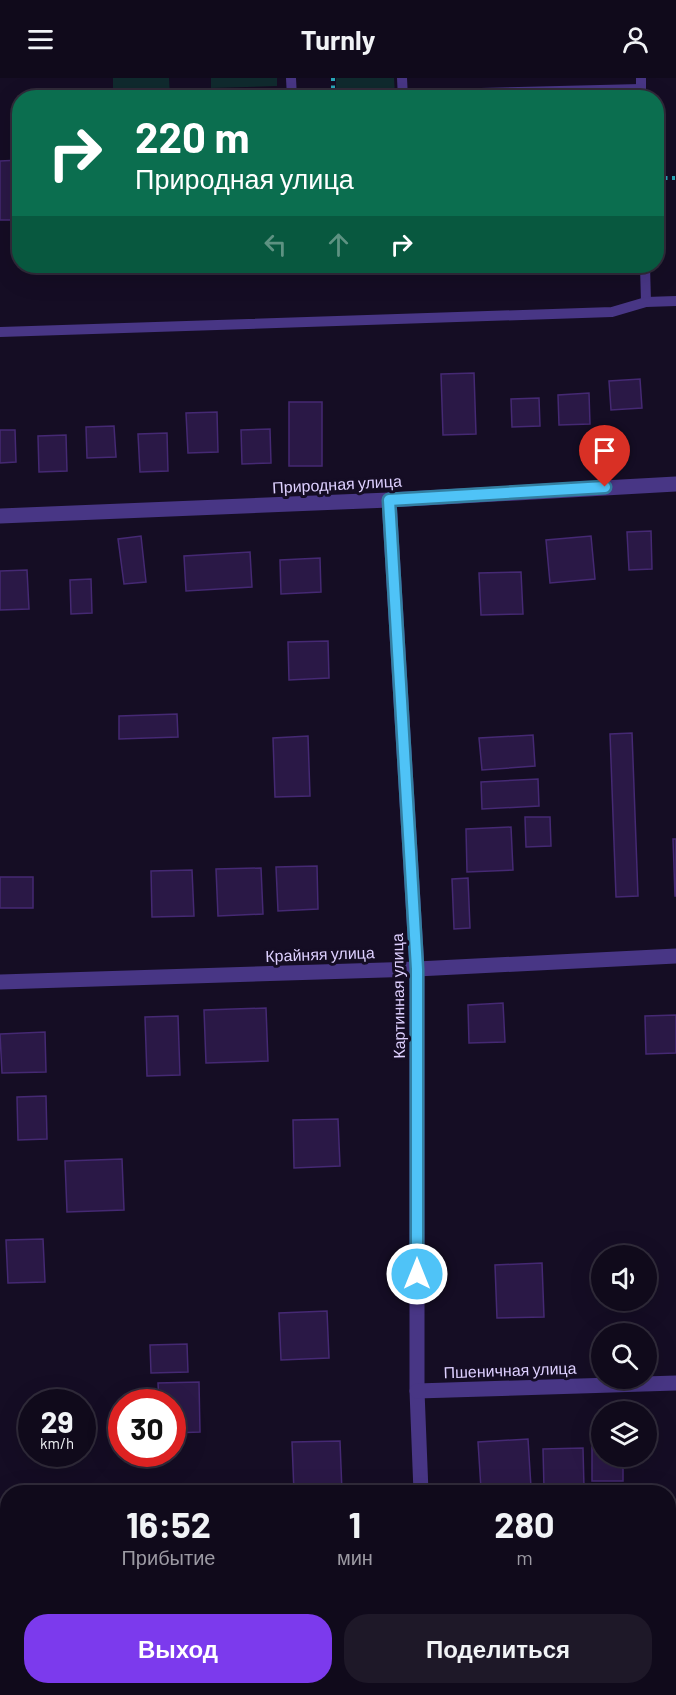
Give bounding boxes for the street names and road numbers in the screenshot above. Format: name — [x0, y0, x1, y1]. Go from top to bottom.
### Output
street label: Природная улица — [272, 471, 402, 496]
street label: Картинная улица — [387, 933, 408, 1059]
street label: Крайняя улица — [265, 942, 375, 965]
street label: Пшеничная улица — [443, 1358, 577, 1381]

